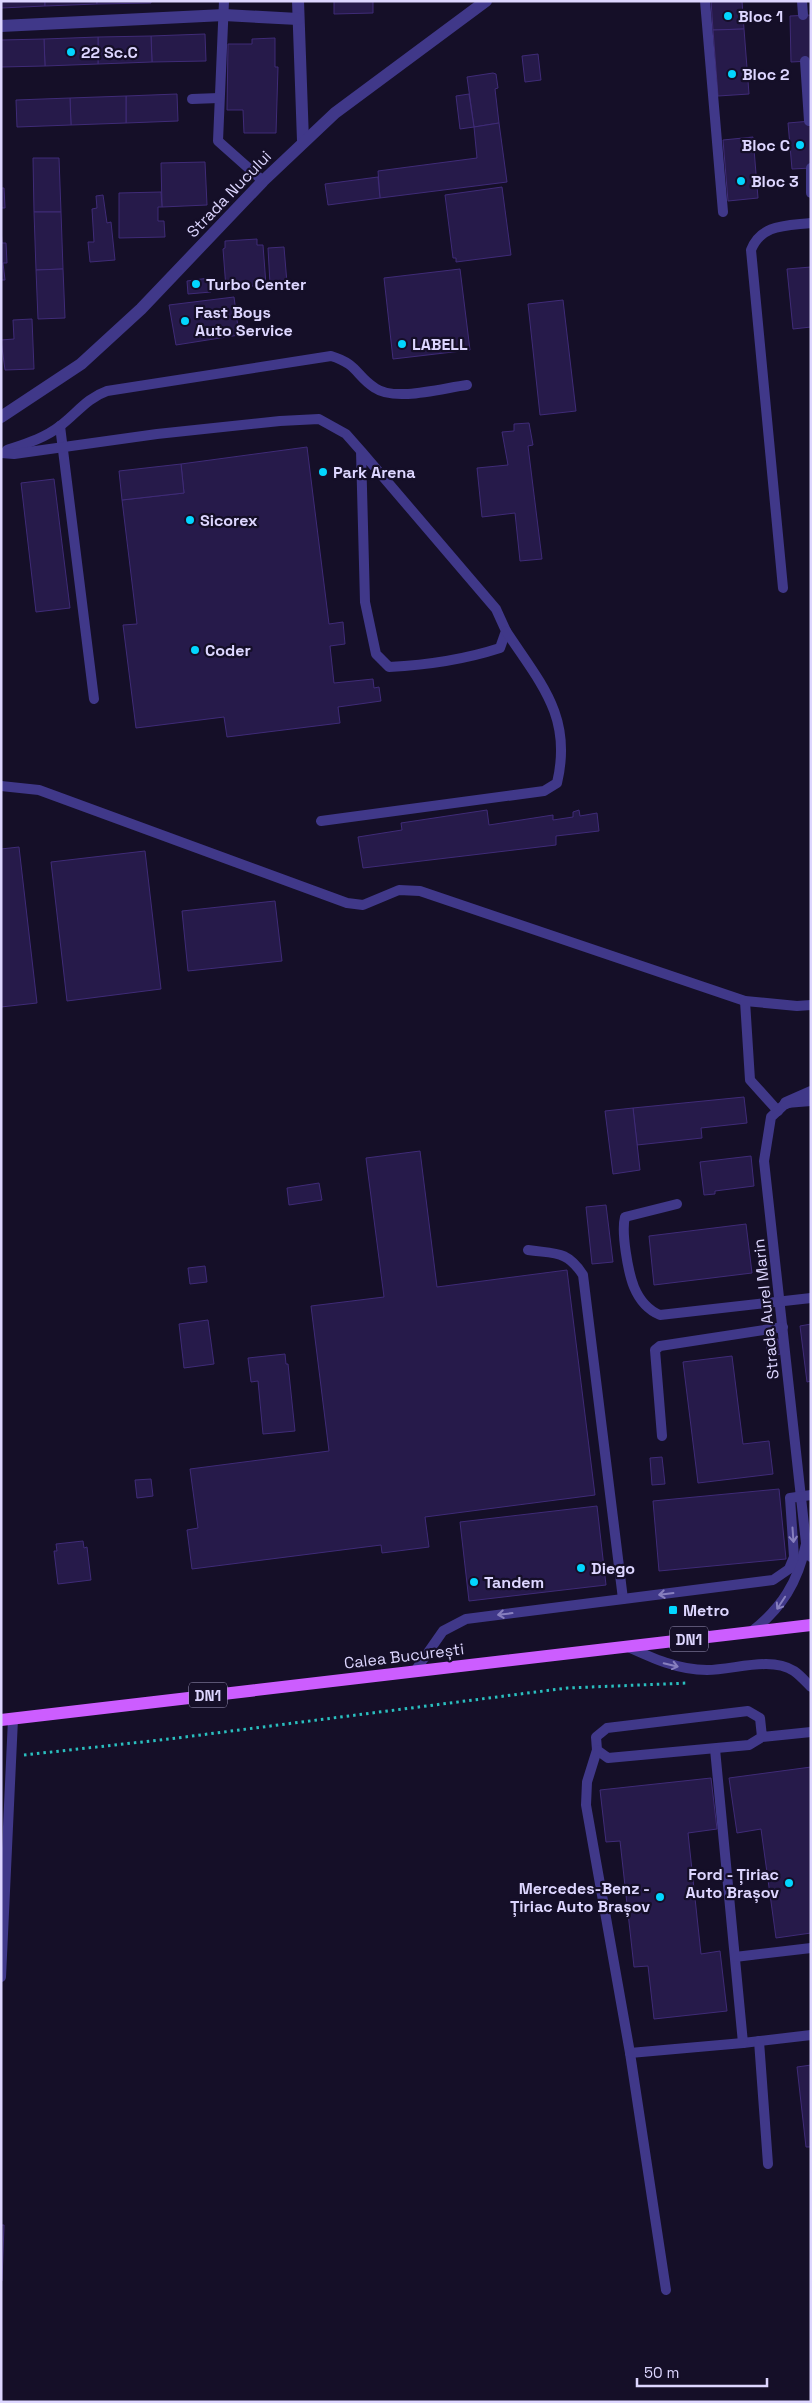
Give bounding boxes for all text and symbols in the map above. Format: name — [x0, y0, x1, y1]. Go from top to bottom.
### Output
place label: Bloc 1 — [738, 6, 783, 27]
marker: Bloc 1 — [722, 10, 734, 22]
place label: 22 Sc.C — [81, 42, 138, 63]
marker: 22 Sc.C — [65, 46, 77, 58]
place label: Bloc 2 — [742, 64, 790, 85]
marker: Bloc 2 — [726, 68, 738, 80]
place label: Bloc C — [742, 135, 790, 156]
marker: Bloc C — [794, 139, 806, 151]
street label: Strada Nucului — [182, 146, 276, 242]
place label: Bloc 3 — [751, 171, 799, 192]
marker: Bloc 3 — [735, 175, 747, 187]
place label: Turbo Center — [206, 274, 306, 295]
marker: Turbo Center — [190, 278, 202, 290]
place label: Fast Boys Auto Service — [195, 302, 293, 341]
marker: Fast Boys Auto Service — [179, 315, 191, 327]
place label: LABELL — [412, 334, 468, 355]
marker: LABELL — [396, 338, 408, 350]
place label: Park Arena — [333, 462, 416, 483]
marker: Park Arena — [317, 466, 329, 478]
place label: Sicorex — [200, 510, 258, 531]
marker: Sicorex — [184, 514, 196, 526]
place label: Coder — [205, 640, 251, 661]
marker: Coder — [189, 644, 201, 656]
street label: Strada Aurel Marin — [748, 1238, 784, 1380]
one-way arrow — [788, 1527, 797, 1543]
place label: Diego — [591, 1558, 635, 1579]
marker: Diego — [575, 1562, 587, 1574]
place label: Tandem — [484, 1572, 544, 1593]
marker: Tandem — [468, 1576, 480, 1588]
one-way arrow — [658, 1589, 674, 1599]
one-way arrow — [775, 1596, 786, 1610]
place label: Metro — [683, 1600, 729, 1621]
marker: Metro — [667, 1604, 679, 1616]
one-way arrow — [497, 1609, 513, 1619]
road number: DN1 — [670, 1626, 708, 1652]
street label: Calea București — [343, 1638, 465, 1674]
one-way arrow — [663, 1661, 679, 1670]
road number: DN1 — [189, 1682, 227, 1708]
place label: Ford - Țiriac Auto Brașov — [685, 1864, 779, 1903]
marker: Ford - Țiriac Auto Brașov — [783, 1877, 795, 1889]
place label: Mercedes-Benz - Țiriac Auto Brașov — [510, 1878, 650, 1917]
marker: Mercedes-Benz - Țiriac Auto Brașov — [654, 1891, 666, 1903]
scale bar — [637, 2356, 767, 2388]
text: 50 m — [644, 2363, 679, 2382]

